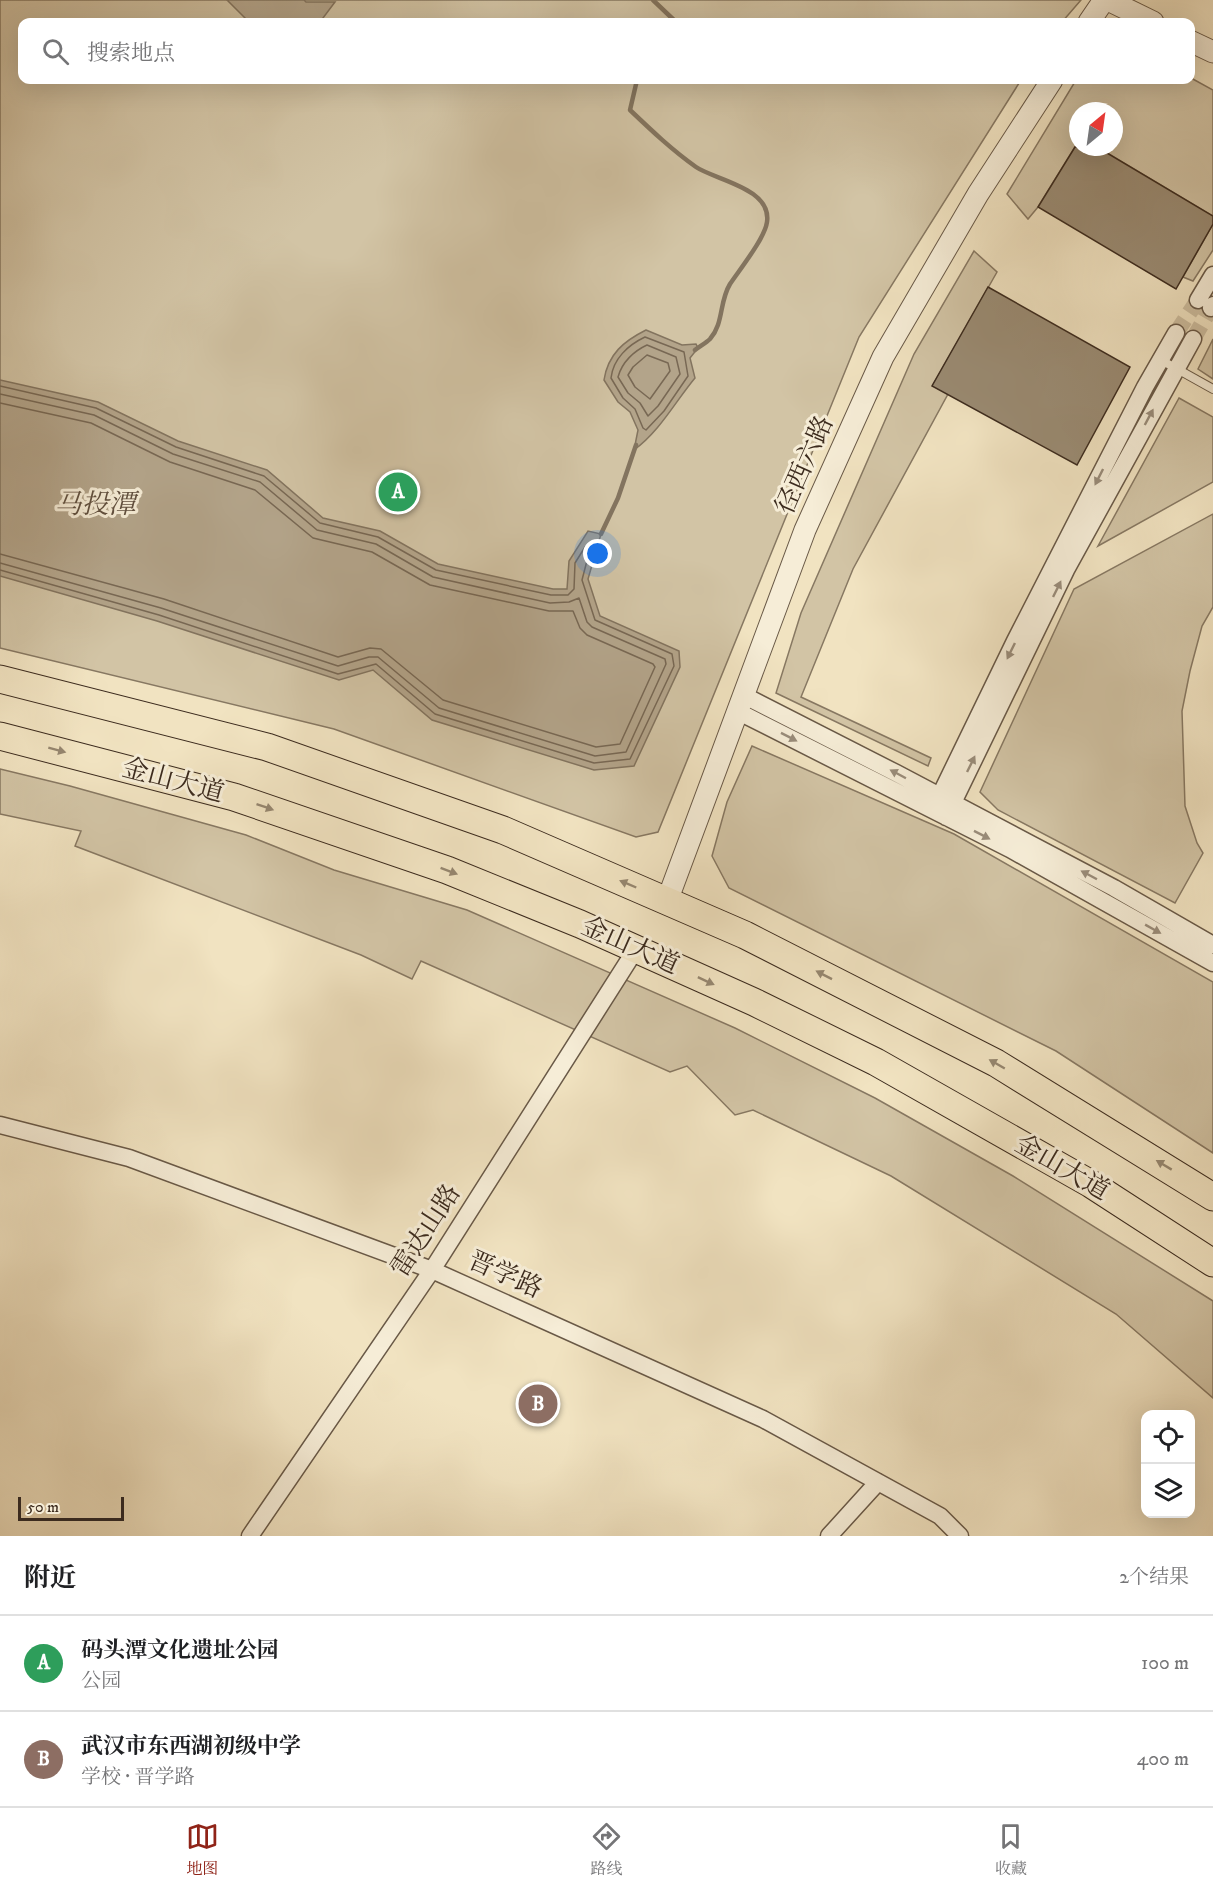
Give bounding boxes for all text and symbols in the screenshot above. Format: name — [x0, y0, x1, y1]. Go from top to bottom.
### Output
search box — [18, 18, 1195, 84]
icon: search — [39, 35, 72, 68]
text: 搜索地点 — [87, 40, 175, 67]
north arrow — [1069, 102, 1123, 156]
one-way arrow — [1144, 408, 1154, 425]
street label: 径西六路 — [769, 411, 841, 519]
one-way arrow — [1094, 469, 1104, 486]
pin: A — [378, 470, 418, 514]
water label: 马投潭 — [55, 488, 140, 522]
your location — [583, 539, 612, 568]
one-way arrow — [1052, 580, 1062, 597]
one-way arrow — [1006, 642, 1015, 659]
one-way arrow — [781, 733, 798, 742]
one-way arrow — [47, 746, 66, 756]
street label: 金山大道 — [118, 752, 228, 810]
one-way arrow — [966, 755, 976, 772]
one-way arrow — [889, 769, 906, 779]
one-way arrow — [256, 803, 274, 813]
one-way arrow — [973, 830, 990, 840]
one-way arrow — [440, 867, 458, 877]
one-way arrow — [1080, 870, 1097, 880]
one-way arrow — [619, 879, 637, 888]
street label: 金山大道 — [576, 910, 684, 982]
one-way arrow — [1144, 924, 1161, 934]
one-way arrow — [815, 970, 833, 980]
one-way arrow — [697, 976, 714, 985]
one-way arrow — [989, 1059, 1006, 1069]
street label: 金山大道 — [1009, 1128, 1115, 1208]
one-way arrow — [1156, 1160, 1172, 1171]
street label: 雷达山路 — [384, 1178, 468, 1284]
street label: 晋学路 — [463, 1244, 547, 1306]
pin: B — [518, 1382, 558, 1426]
map controls — [1141, 1410, 1195, 1518]
button: locate — [1141, 1410, 1195, 1464]
button: layers — [1141, 1464, 1195, 1518]
scale bar — [18, 1494, 124, 1522]
text: 50 m — [27, 1497, 59, 1517]
text: 附近 — [24, 1562, 76, 1595]
text: 2个结果 — [1119, 1565, 1189, 1590]
text: 码头潭文化遗址公园 — [81, 1637, 279, 1664]
text: A — [37, 1651, 50, 1676]
text: 100 m — [1141, 1651, 1189, 1676]
text: 公园 — [81, 1669, 121, 1694]
text: 武汉市东西湖初级中学 — [81, 1733, 301, 1760]
text: B — [37, 1747, 50, 1772]
text: 400 m — [1137, 1747, 1189, 1772]
text: 学校 · 晋学路 — [81, 1765, 194, 1790]
tab: 地图 — [186, 1820, 219, 1879]
tab: 路线 — [590, 1820, 623, 1879]
tab: 收藏 — [994, 1820, 1027, 1879]

